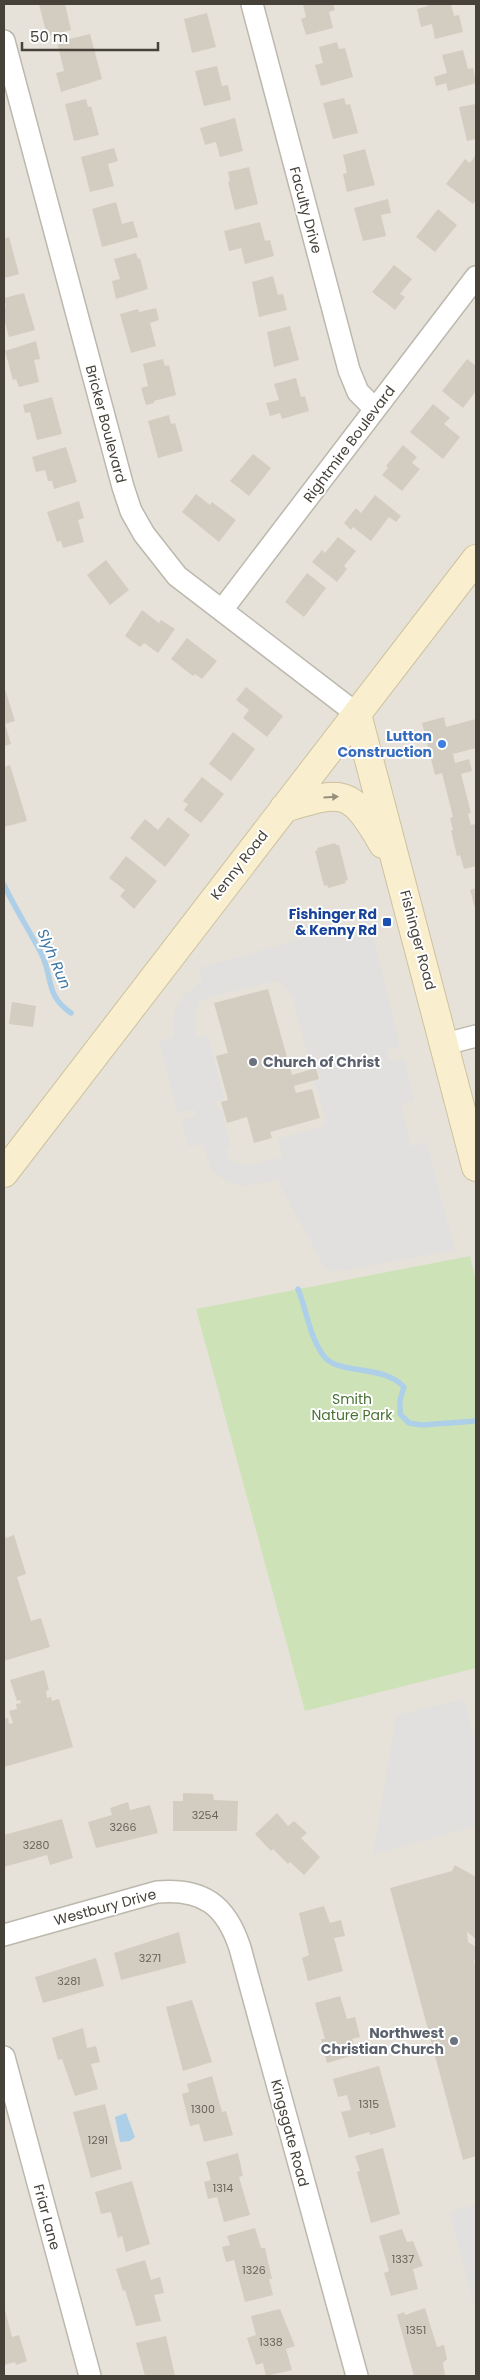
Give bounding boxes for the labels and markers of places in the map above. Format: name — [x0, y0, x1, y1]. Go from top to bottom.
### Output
place label: Lutton Construction — [337, 726, 432, 762]
marker: Lutton Construction — [436, 738, 448, 750]
place label: Fishinger Rd & Kenny Rd — [289, 904, 377, 940]
marker: Fishinger Rd & Kenny Rd — [381, 916, 393, 928]
place label: Church of Christ — [263, 1052, 380, 1072]
marker: Church of Christ — [247, 1056, 259, 1068]
place label: Northwest Christian Church — [321, 2023, 444, 2059]
marker: Northwest Christian Church — [448, 2035, 460, 2047]

